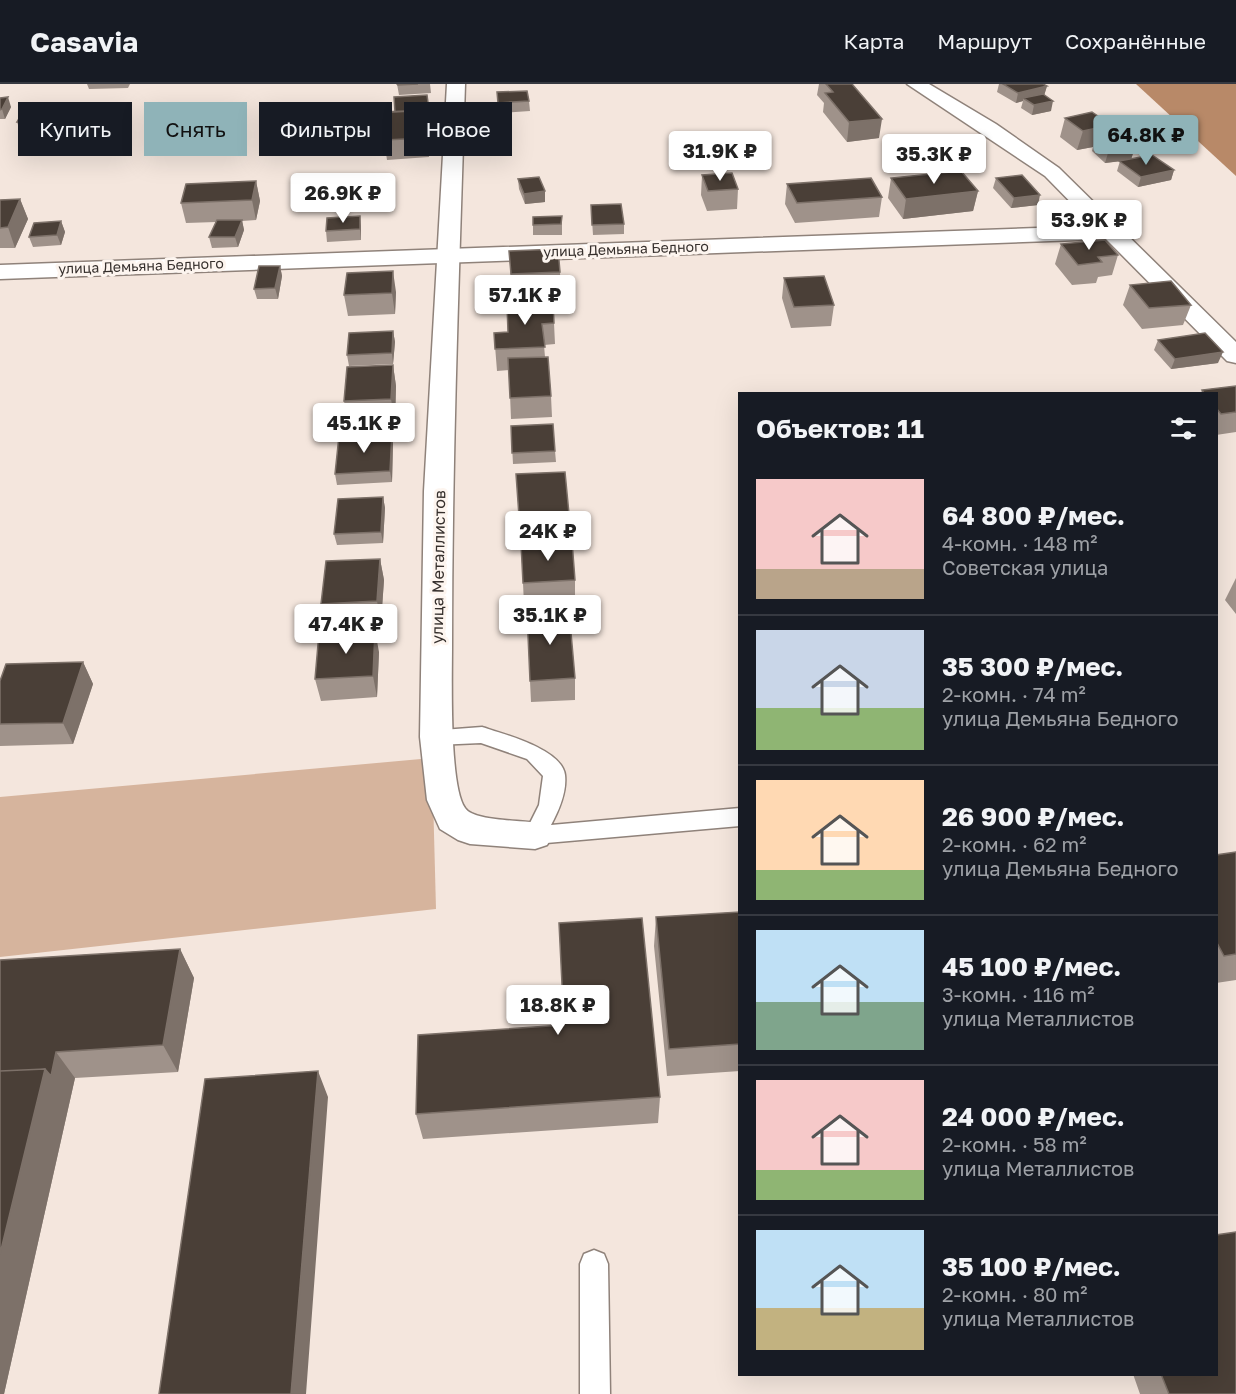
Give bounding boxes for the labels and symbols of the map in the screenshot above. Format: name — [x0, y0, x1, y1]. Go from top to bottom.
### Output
pin: 64.8K ₽ — [1091, 115, 1201, 166]
pin: 31.9K ₽ — [665, 131, 775, 182]
pin: 35.3K ₽ — [879, 134, 989, 185]
pin: 26.9K ₽ — [288, 173, 398, 224]
pin: 53.9K ₽ — [1034, 200, 1144, 251]
street label: улица Демьяна Бедного — [543, 237, 709, 260]
street label: улица Демьяна Бедного — [58, 254, 224, 277]
pin: 57.1K ₽ — [470, 275, 580, 326]
pin: 45.1K ₽ — [309, 403, 419, 454]
street label: улица Металлистов — [427, 490, 449, 644]
pin: 24K ₽ — [506, 511, 590, 562]
pin: 35.1K ₽ — [495, 595, 605, 646]
pin: 47.4K ₽ — [291, 604, 401, 655]
pin: 18.8K ₽ — [503, 985, 613, 1036]

